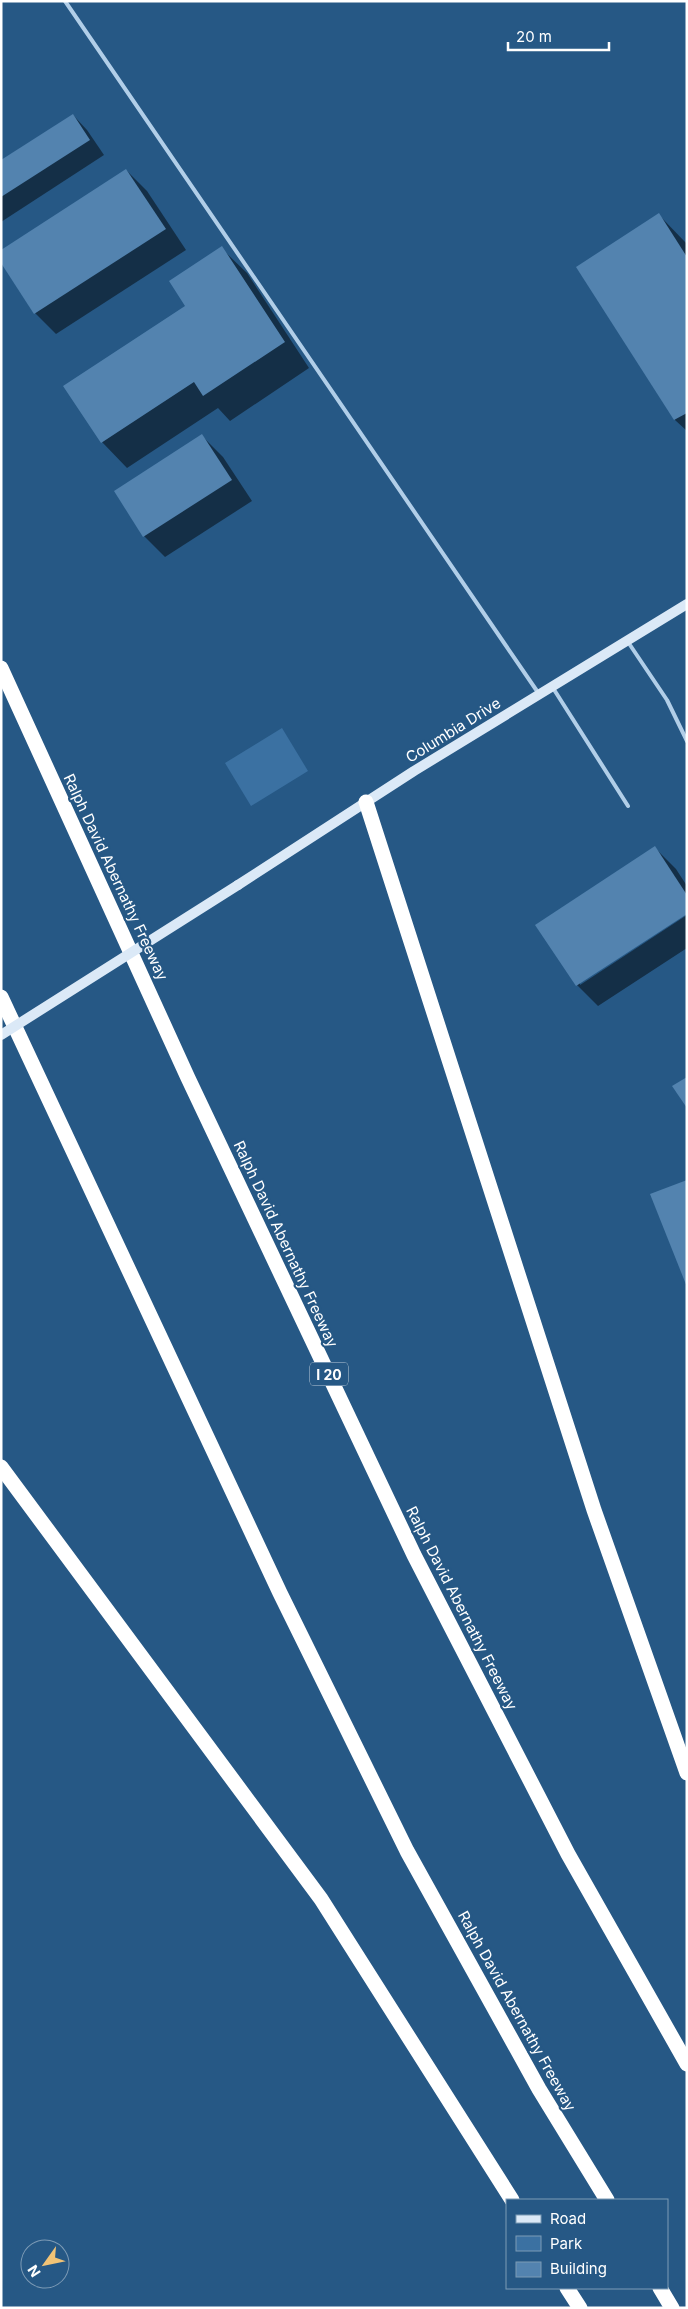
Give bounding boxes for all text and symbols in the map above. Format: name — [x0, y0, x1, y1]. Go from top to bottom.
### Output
scale bar — [508, 20, 609, 52]
text: 20 m — [516, 27, 552, 46]
street label: Columbia Drive — [402, 693, 504, 767]
street label: Ralph David Abernathy Freeway — [60, 771, 173, 984]
street label: Ralph David Abernathy Freeway — [230, 1138, 343, 1351]
road number: I 20 — [310, 1362, 348, 1386]
street label: Ralph David Abernathy Freeway — [402, 1503, 522, 1714]
street label: Ralph David Abernathy Freeway — [454, 1908, 580, 2115]
legend — [506, 2199, 668, 2289]
text: Road — [550, 2209, 586, 2228]
text: Park — [550, 2234, 583, 2253]
north arrow — [20, 2239, 70, 2289]
text: Building — [550, 2259, 607, 2278]
text: N — [24, 2262, 44, 2280]

